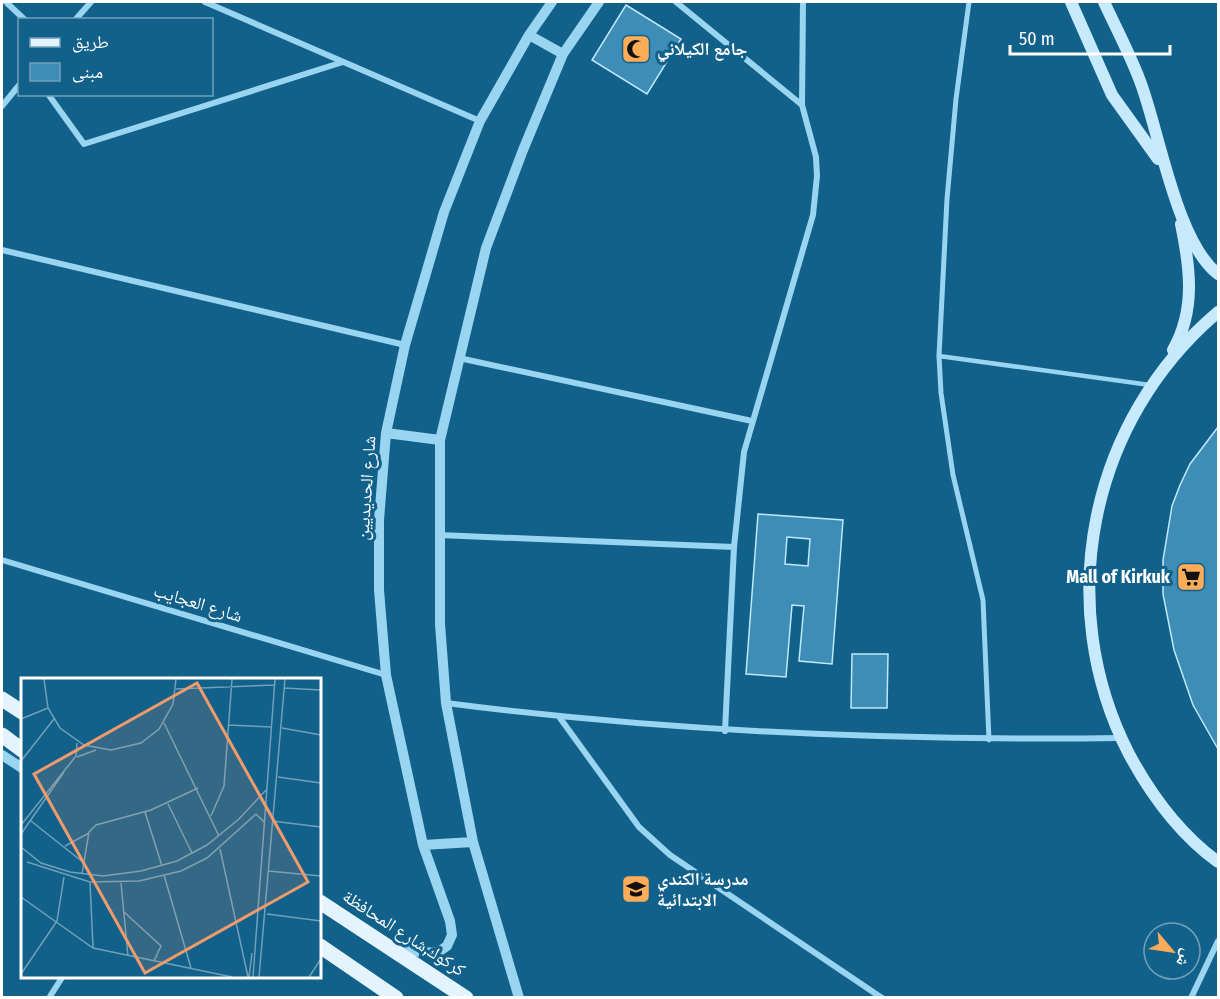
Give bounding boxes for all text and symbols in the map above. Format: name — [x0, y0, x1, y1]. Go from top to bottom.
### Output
legend — [18, 18, 213, 96]
scale bar — [1010, 18, 1170, 56]
text: 50 m — [1019, 28, 1055, 50]
text: طريق — [72, 31, 109, 53]
mosque icon: جامع الكيلاني — [620, 33, 652, 65]
place label: جامع الكيلاني — [657, 38, 748, 63]
text: مبنى — [72, 61, 103, 83]
street label: شارع الحديديين — [351, 435, 381, 541]
supermarket icon: Mall of Kirkuk — [1175, 561, 1207, 593]
place label: Mall of Kirkuk — [1066, 566, 1171, 588]
street label: شارع العجايب — [151, 579, 245, 627]
inset map — [21, 678, 321, 978]
place label: مدرسة الكندي الابتدائية — [657, 868, 749, 911]
school or university icon: مدرسة الكندي الابتدائية — [620, 873, 652, 905]
street label: كركوك,شارع المحافظة — [338, 885, 470, 981]
north arrow — [1142, 921, 1202, 981]
text: ش — [1172, 946, 1197, 970]

